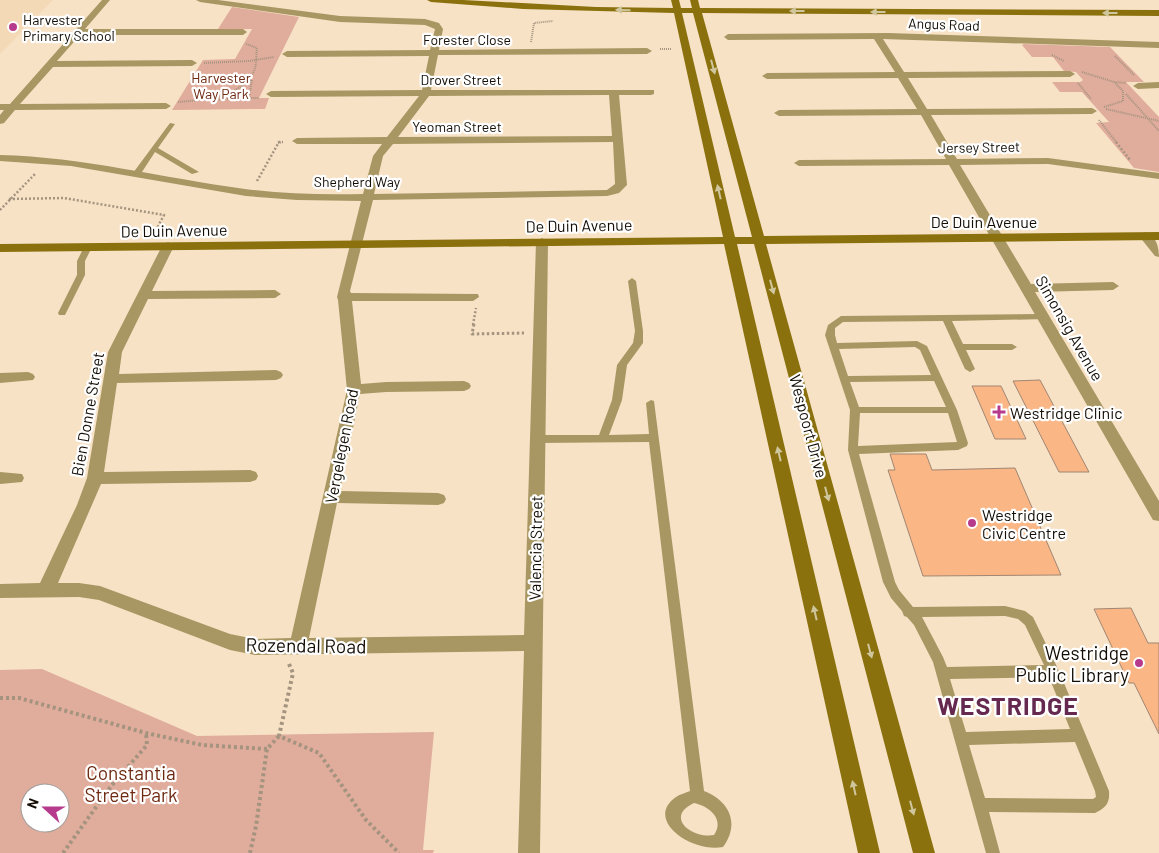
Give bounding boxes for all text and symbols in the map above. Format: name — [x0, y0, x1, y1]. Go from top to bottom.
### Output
one-way arrow — [615, 6, 631, 14]
one-way arrow — [789, 7, 805, 15]
one-way arrow — [870, 8, 886, 16]
one-way arrow — [1102, 9, 1118, 17]
place label: Harvester Primary School — [23, 11, 115, 44]
street label: Angus Road — [908, 14, 980, 34]
marker: Harvester Primary School — [7, 21, 19, 33]
street label: Forester Close — [423, 31, 511, 48]
one-way arrow — [709, 60, 717, 75]
park label: Harvester Way Park — [191, 69, 251, 102]
street label: Drover Street — [420, 71, 502, 88]
street label: Yeoman Street — [412, 118, 502, 135]
street label: Jersey Street — [938, 138, 1020, 156]
street label: Shepherd Way — [314, 173, 401, 190]
one-way arrow — [715, 185, 723, 200]
street label: De Duin Avenue — [931, 212, 1037, 231]
street label: De Duin Avenue — [526, 215, 632, 235]
street label: De Duin Avenue — [121, 220, 227, 240]
street label: Simonsig Avenue — [1032, 272, 1108, 384]
one-way arrow — [768, 279, 776, 294]
street label: Bien Donne Street — [67, 350, 107, 478]
street label: Wespoort Drive — [786, 372, 832, 480]
street label: Vergelegen Road — [321, 387, 361, 505]
place label: Westridge Clinic — [1010, 403, 1123, 422]
marker: Westridge Clinic — [992, 405, 1006, 419]
one-way arrow — [775, 447, 783, 462]
one-way arrow — [824, 487, 832, 502]
street label: Valencia Street — [525, 495, 545, 601]
place label: Westridge Civic Centre — [982, 505, 1066, 542]
marker: Westridge Civic Centre — [966, 517, 978, 529]
one-way arrow — [811, 605, 819, 620]
street label: Rozendal Road — [245, 632, 367, 658]
place label: Westridge Public Library — [1015, 641, 1129, 686]
one-way arrow — [866, 644, 874, 659]
marker: Westridge Public Library — [1133, 657, 1145, 669]
district label: WESTRIDGE — [937, 690, 1079, 720]
park label: Constantia Street Park — [84, 761, 178, 806]
one-way arrow — [850, 781, 858, 796]
north arrow — [20, 783, 70, 833]
text: N — [23, 796, 42, 811]
one-way arrow — [908, 801, 916, 816]

